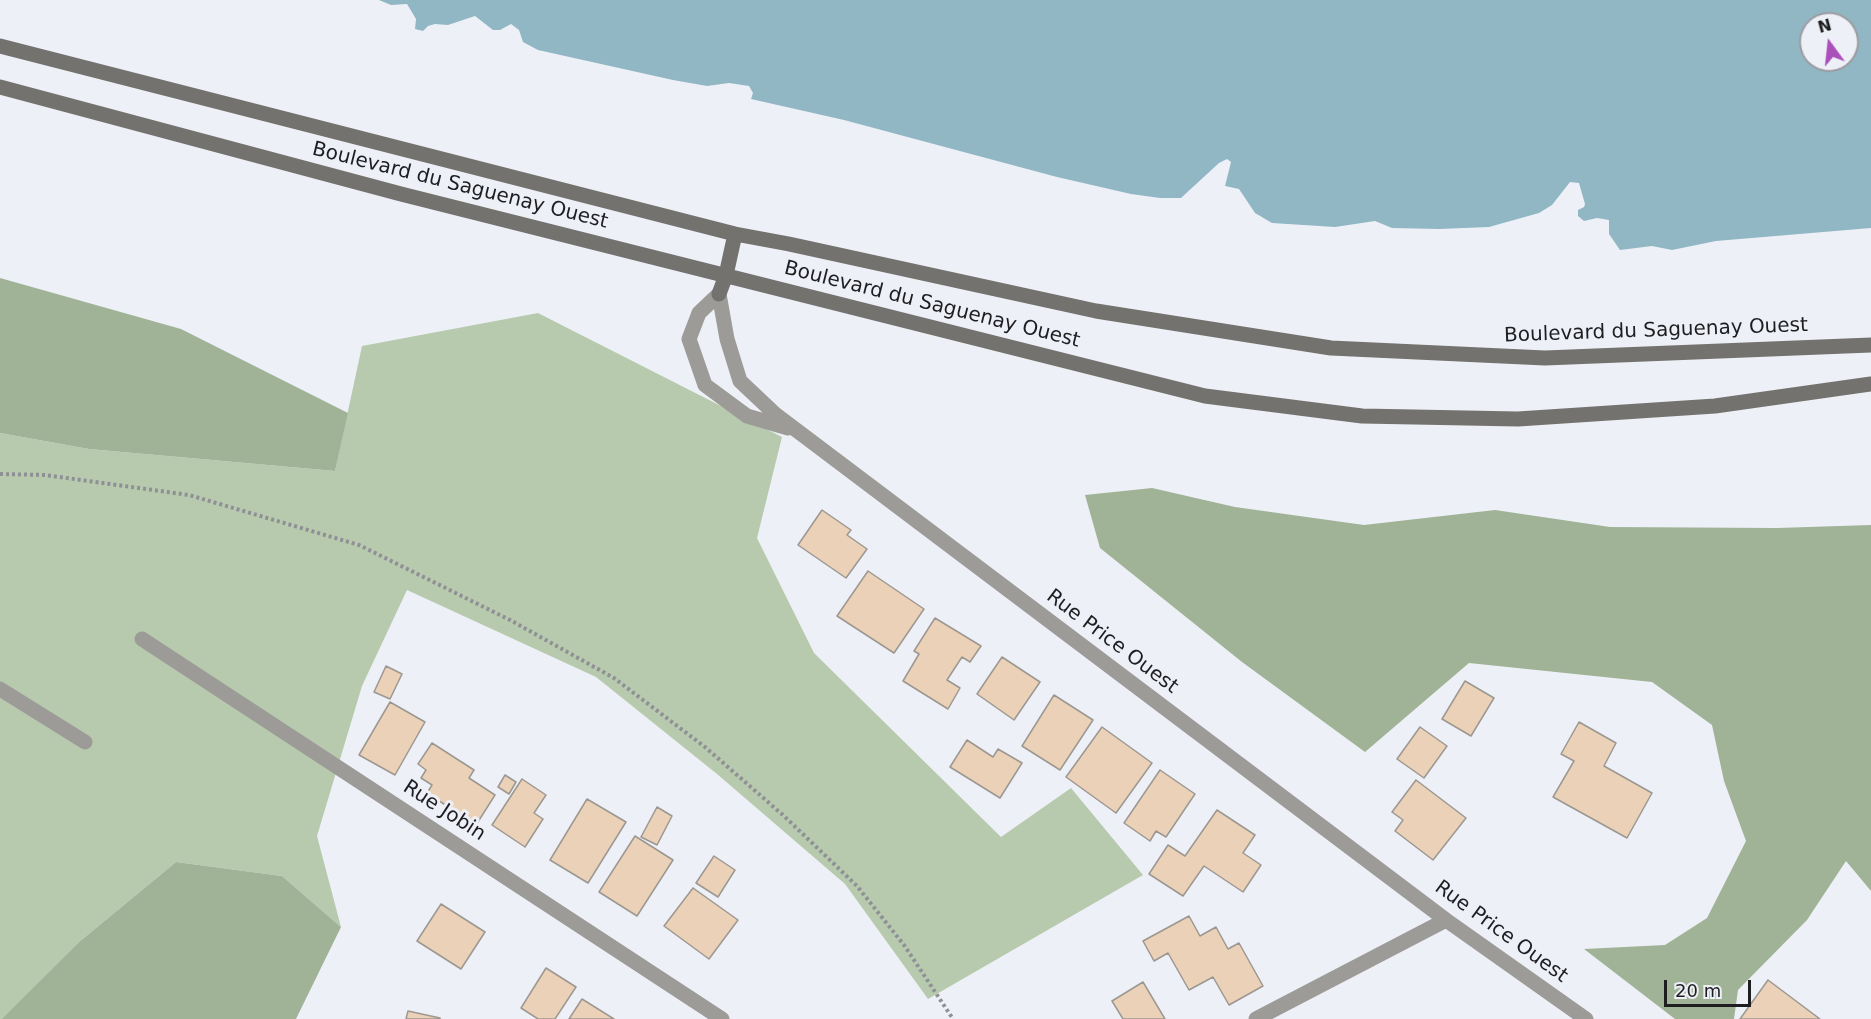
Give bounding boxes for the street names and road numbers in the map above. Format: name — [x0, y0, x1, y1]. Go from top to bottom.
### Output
street label: Boulevard du Saguenay Ouest — [310, 138, 610, 234]
street label: Boulevard du Saguenay Ouest — [782, 257, 1082, 353]
street label: Boulevard du Saguenay Ouest — [1504, 314, 1808, 348]
street label: Rue Price Ouest — [1041, 585, 1183, 699]
street label: Rue Jobin — [398, 776, 490, 846]
street label: Rue Price Ouest — [1430, 876, 1572, 988]

